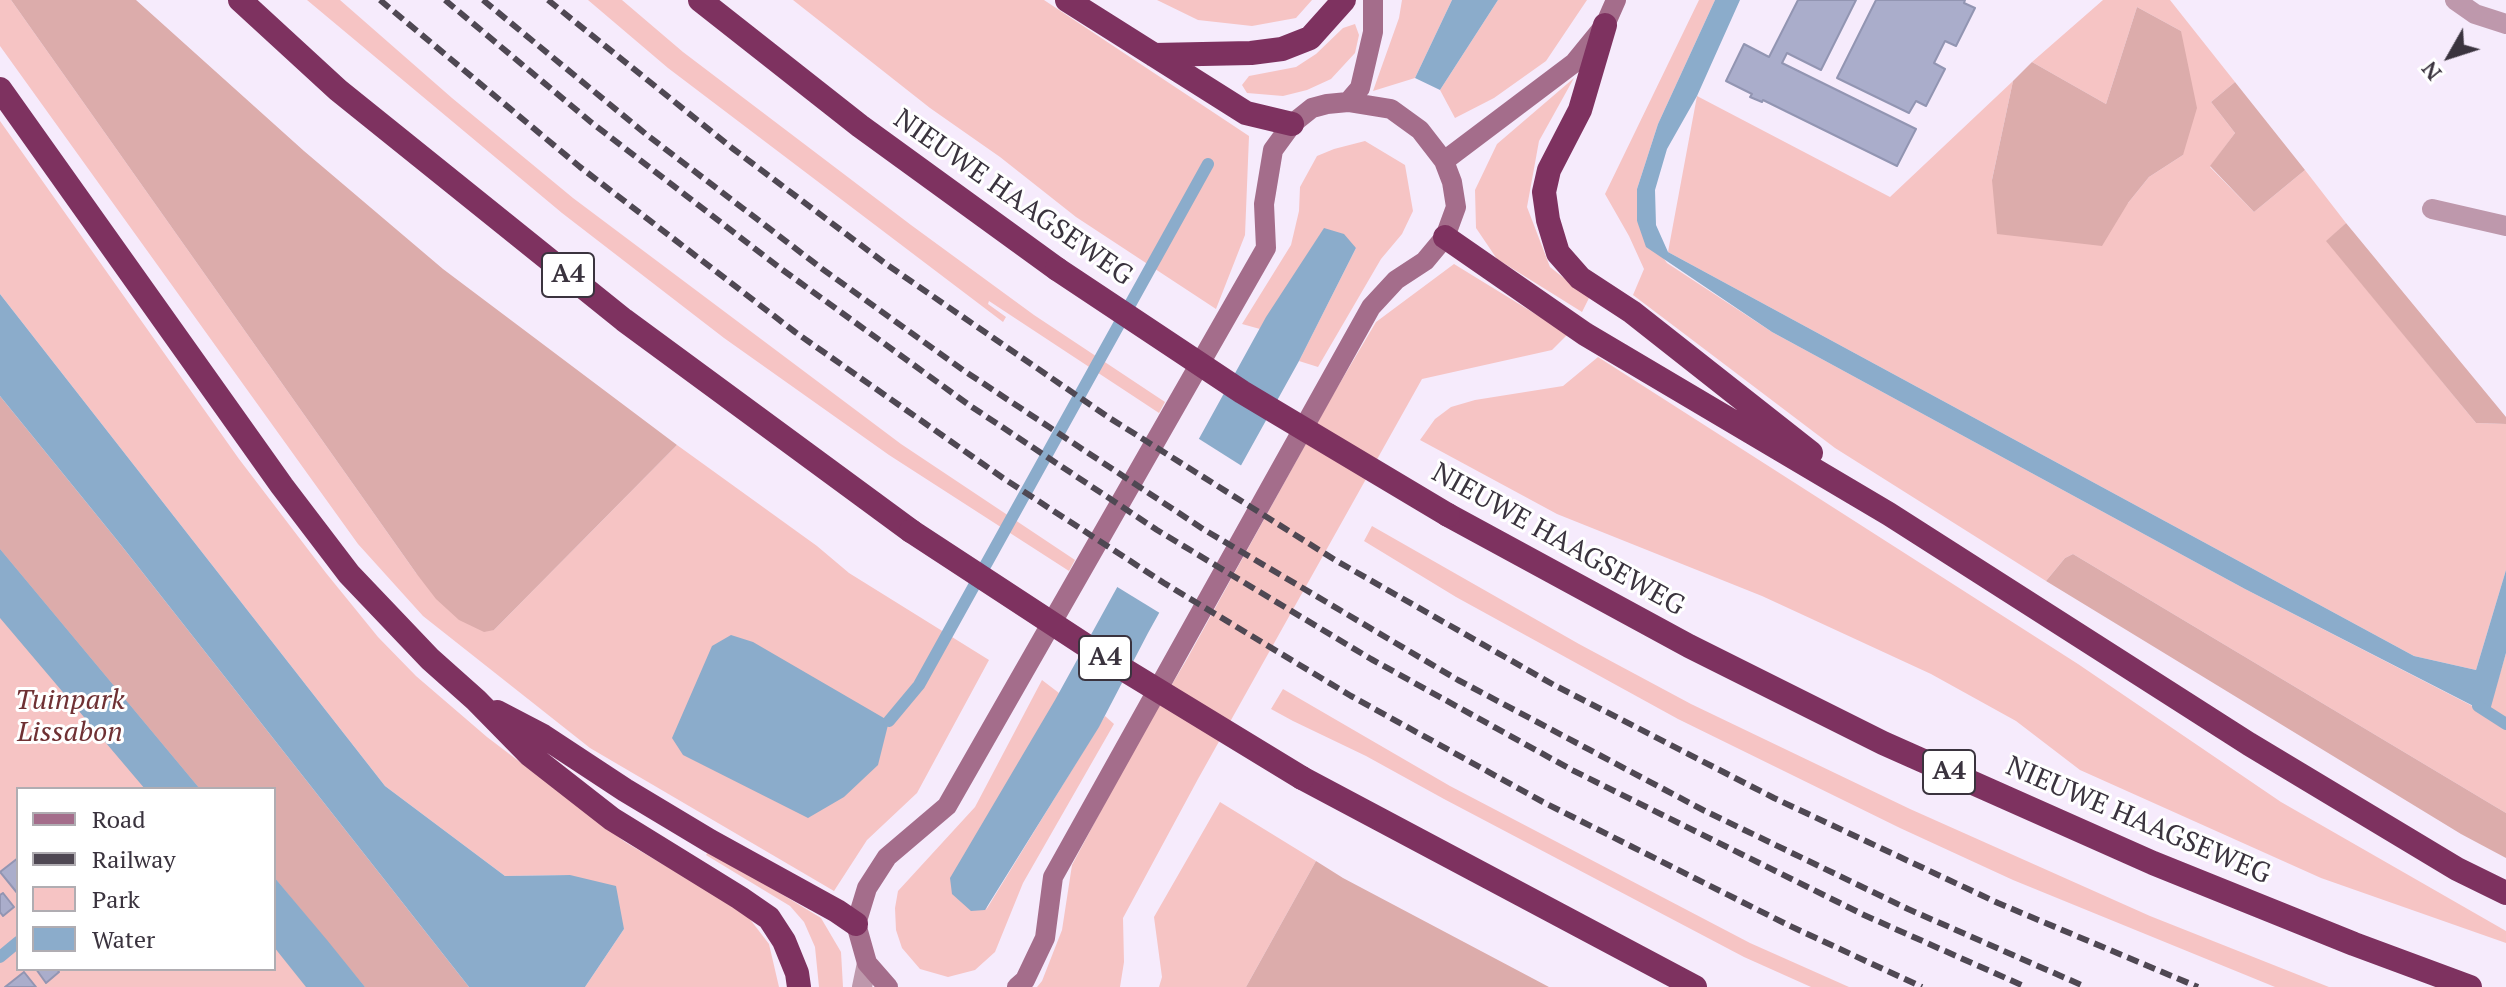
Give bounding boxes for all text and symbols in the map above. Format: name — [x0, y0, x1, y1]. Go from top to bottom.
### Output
north arrow — [2410, 16, 2490, 96]
text: N — [2414, 56, 2447, 87]
street label: NIEUWE HAAGSEWEG — [887, 103, 1139, 293]
road number: A4 — [542, 253, 594, 297]
street label: NIEUWE HAAGSEWEG — [1426, 456, 1690, 624]
road number: A4 — [1079, 636, 1131, 680]
park label: Tuinpark Lissabon — [15, 684, 125, 750]
road number: A4 — [1923, 750, 1975, 794]
street label: NIEUWE HAAGSEWEG — [2001, 750, 2275, 892]
legend — [16, 787, 276, 971]
text: Road — [92, 803, 146, 835]
text: Railway — [92, 843, 176, 875]
text: Park — [92, 883, 140, 915]
text: Water — [92, 923, 155, 955]

